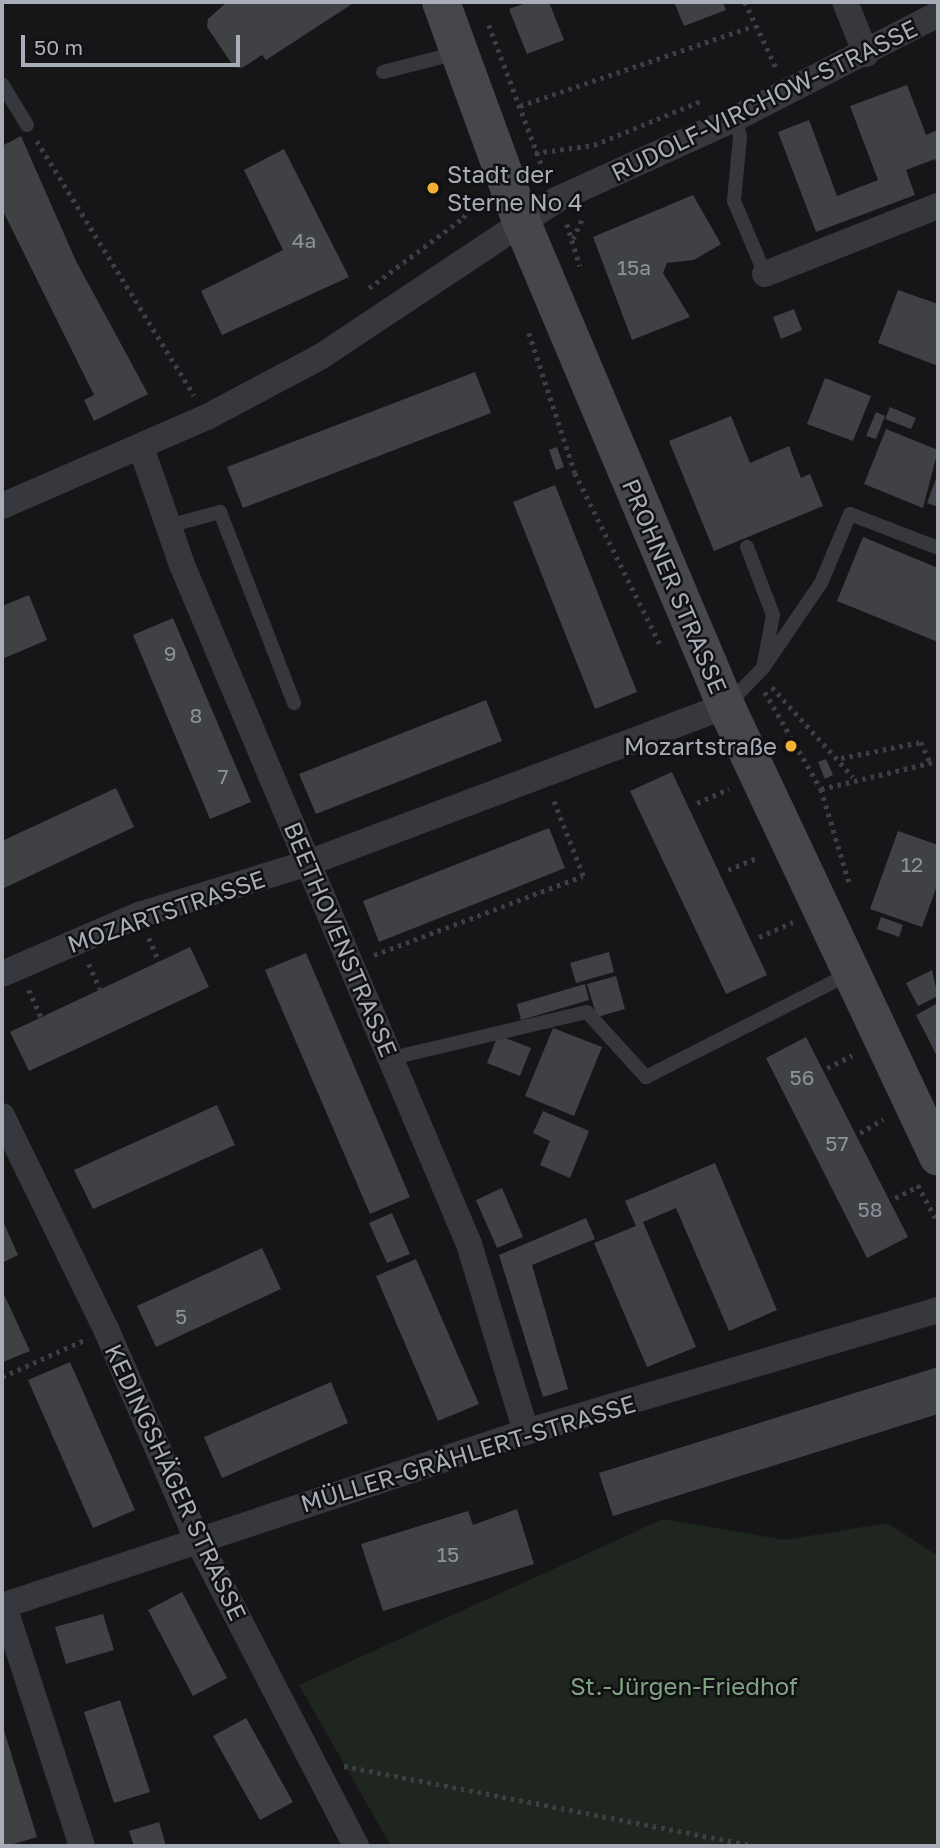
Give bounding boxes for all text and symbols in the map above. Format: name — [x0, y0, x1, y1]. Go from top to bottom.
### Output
street label: RUDOLF-VIRCHOW-STRASSE — [606, 13, 922, 187]
scale bar — [24, 21, 243, 65]
text: 50 m — [34, 34, 83, 60]
place label: Stadt der Sterne No 4 — [447, 160, 583, 216]
marker: Stadt der Sterne No 4 — [425, 180, 441, 196]
house number: 4a — [292, 227, 316, 253]
house number: 15a — [617, 254, 651, 280]
street label: PROHNER STRASSE — [617, 474, 733, 698]
house number: 9 — [164, 640, 176, 666]
house number: 8 — [190, 702, 202, 728]
place label: Mozartstraße — [624, 732, 777, 760]
marker: Mozartstraße — [783, 738, 799, 754]
house number: 7 — [217, 763, 229, 789]
street label: BEETHOVENSTRASSE — [278, 817, 404, 1061]
house number: 12 — [901, 851, 923, 877]
street label: MOZARTSTRASSE — [64, 864, 268, 958]
house number: 56 — [790, 1064, 814, 1090]
house number: 57 — [825, 1130, 849, 1156]
house number: 58 — [858, 1196, 882, 1222]
house number: 5 — [175, 1303, 187, 1329]
street label: KEDINGSHÄGER STRASSE — [99, 1339, 253, 1625]
street label: MÜLLER-GRÄHLERT-STRASSE — [297, 1388, 639, 1518]
house number: 15 — [437, 1541, 459, 1567]
park label: St.-Jürgen-Friedhof — [570, 1672, 798, 1700]

